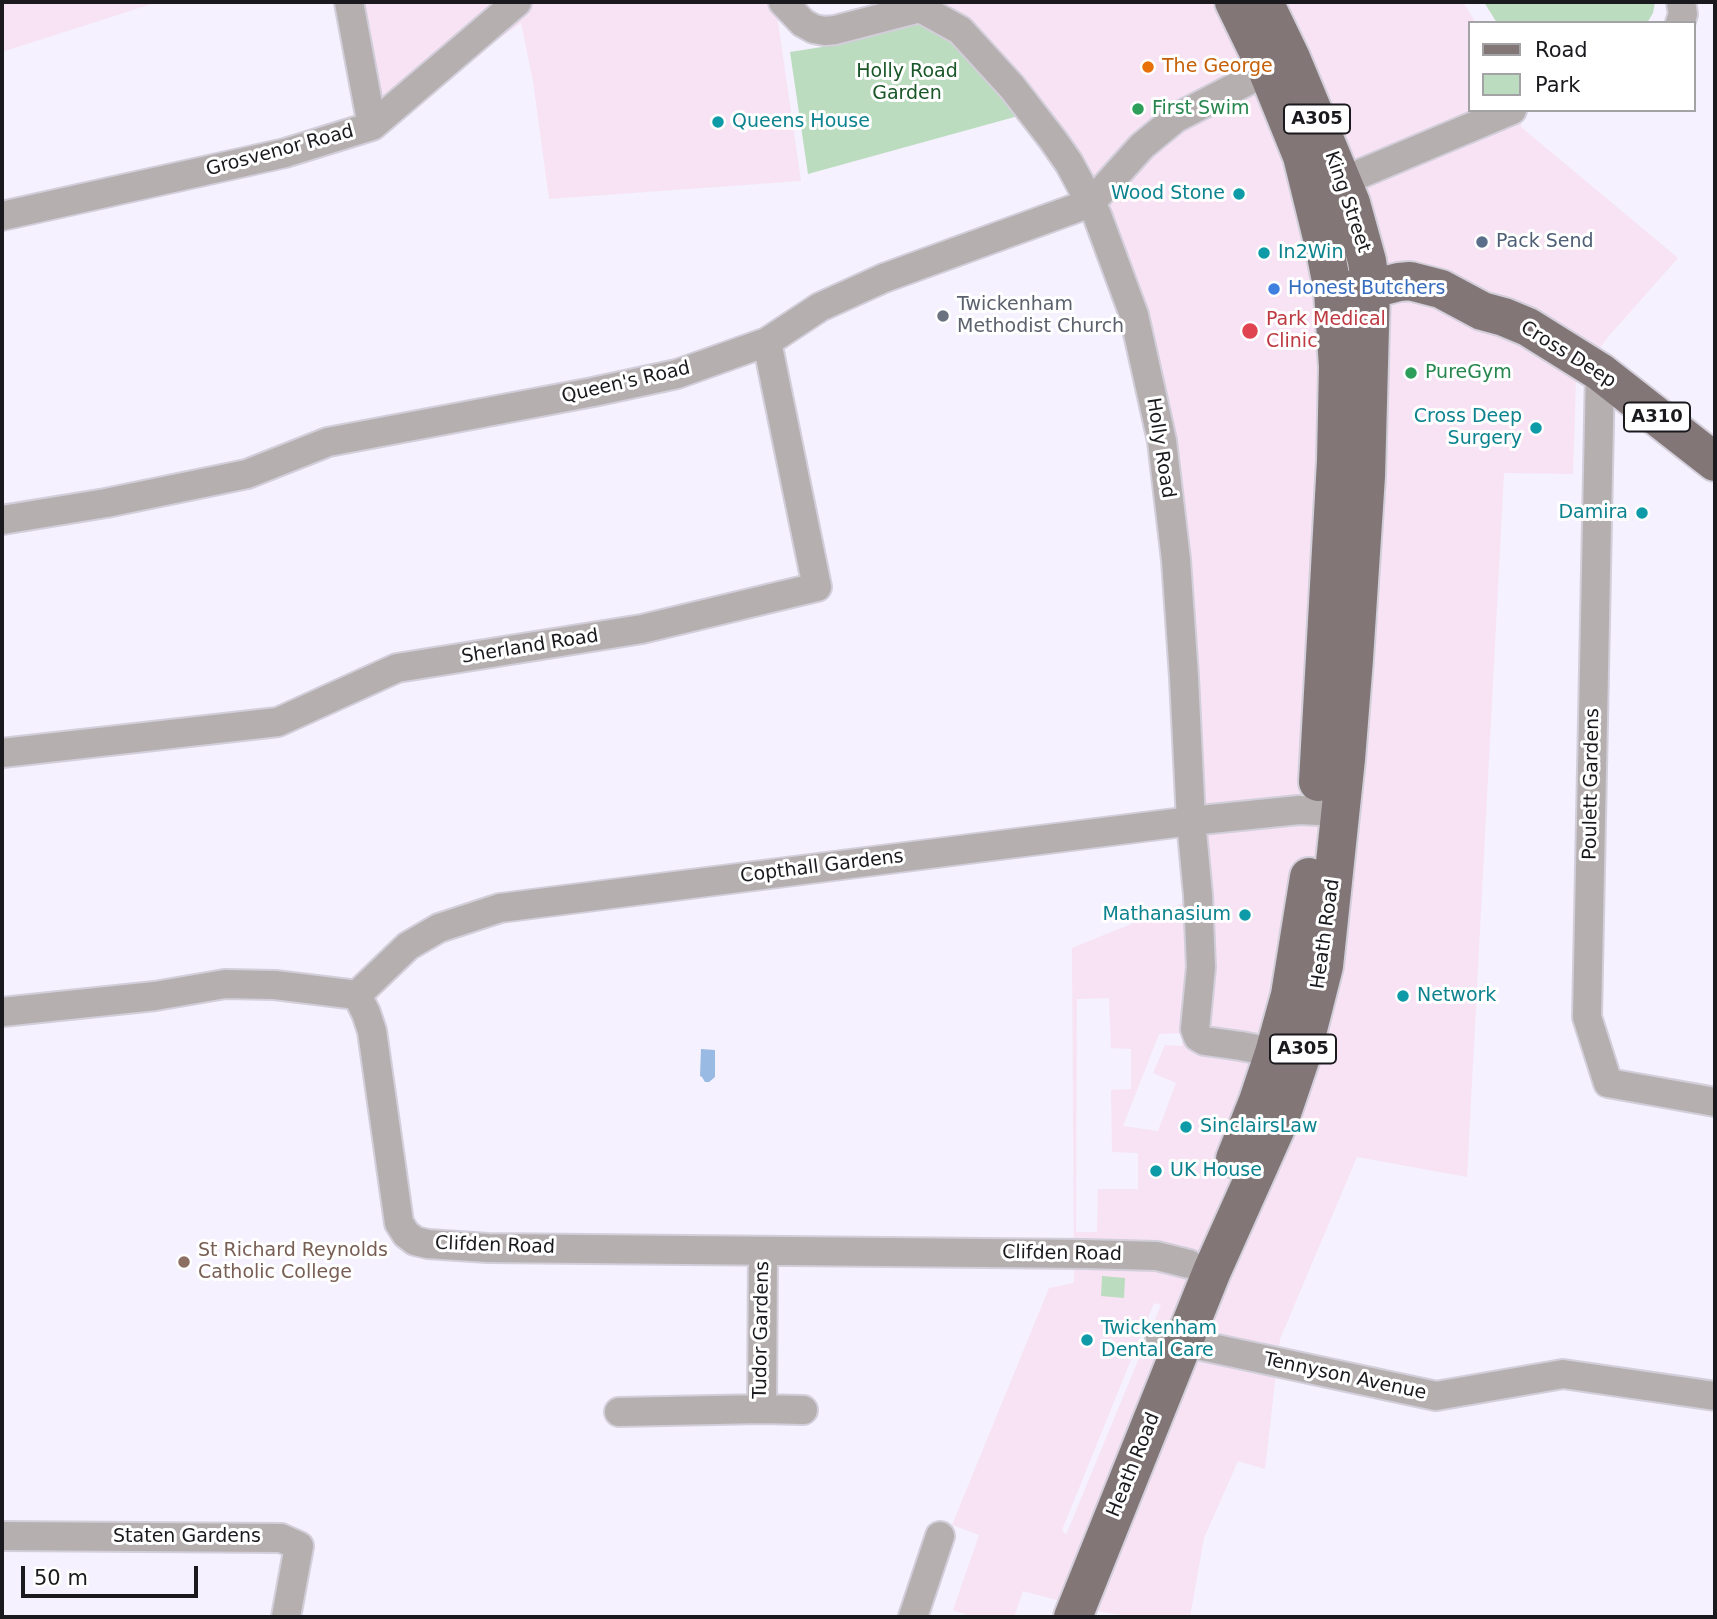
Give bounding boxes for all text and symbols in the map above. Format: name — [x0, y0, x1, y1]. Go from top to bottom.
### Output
legend — [1468, 21, 1696, 112]
text: Road — [1535, 38, 1588, 62]
place label: The George — [1162, 56, 1273, 78]
marker: The George — [1140, 59, 1156, 75]
park label: Holly Road Garden — [856, 61, 958, 105]
text: Park — [1535, 73, 1580, 97]
place label: First Swim — [1152, 98, 1249, 120]
marker: First Swim — [1130, 101, 1146, 117]
road number: A305 — [1284, 104, 1350, 134]
place label: Queens House — [732, 111, 870, 133]
marker: Queens House — [710, 114, 726, 130]
street label: Grosvenor Road — [204, 120, 356, 182]
street label: King Street — [1319, 148, 1375, 256]
place label: Wood Stone — [1111, 183, 1225, 205]
marker: Wood Stone — [1231, 186, 1247, 202]
place label: Pack Send — [1496, 231, 1594, 253]
marker: Pack Send — [1474, 234, 1490, 250]
place label: In2Win — [1278, 242, 1343, 264]
marker: In2Win — [1256, 245, 1272, 261]
place label: Honest Butchers — [1288, 278, 1445, 300]
marker: Honest Butchers — [1266, 281, 1282, 297]
place label: Twickenham Methodist Church — [957, 294, 1124, 338]
marker: Twickenham Methodist Church — [935, 308, 951, 324]
place label: Park Medical Clinic — [1266, 309, 1386, 353]
street label: Cross Deep — [1516, 317, 1620, 393]
marker: Park Medical Clinic — [1240, 321, 1260, 341]
street label: Queen's Road — [559, 357, 693, 409]
place label: PureGym — [1425, 362, 1512, 384]
marker: PureGym — [1403, 365, 1419, 381]
street label: Holly Road — [1141, 396, 1179, 500]
road number: A310 — [1624, 402, 1690, 432]
place label: Cross Deep Surgery — [1414, 406, 1522, 450]
marker: Cross Deep Surgery — [1528, 420, 1544, 436]
place label: Damira — [1558, 502, 1628, 524]
marker: Damira — [1634, 505, 1650, 521]
street label: Sherland Road — [460, 625, 600, 669]
street label: Poulett Gardens — [1579, 708, 1605, 860]
street label: Copthall Gardens — [739, 846, 905, 888]
street label: Heath Road — [1307, 878, 1345, 990]
place label: Mathanasium — [1102, 904, 1231, 926]
marker: Mathanasium — [1237, 907, 1253, 923]
place label: Network — [1417, 985, 1496, 1007]
marker: Network — [1395, 988, 1411, 1004]
road number: A305 — [1270, 1034, 1336, 1064]
place label: SinclairsLaw — [1200, 1116, 1318, 1138]
marker: SinclairsLaw — [1178, 1119, 1194, 1135]
place label: UK House — [1170, 1160, 1262, 1182]
marker: UK House — [1148, 1163, 1164, 1179]
street label: Clifden Road — [435, 1233, 555, 1259]
place label: St Richard Reynolds Catholic College — [198, 1240, 388, 1284]
street label: Clifden Road — [1002, 1242, 1122, 1266]
marker: St Richard Reynolds Catholic College — [176, 1254, 192, 1270]
street label: Tudor Gardens — [749, 1261, 775, 1399]
place label: Twickenham Dental Care — [1101, 1318, 1217, 1362]
marker: Twickenham Dental Care — [1079, 1332, 1095, 1348]
street label: Tennyson Avenue — [1262, 1349, 1428, 1405]
street label: Heath Road — [1103, 1409, 1165, 1521]
street label: Staten Gardens — [113, 1526, 261, 1548]
scale bar — [24, 1552, 201, 1596]
text: 50 m — [34, 1566, 88, 1590]

